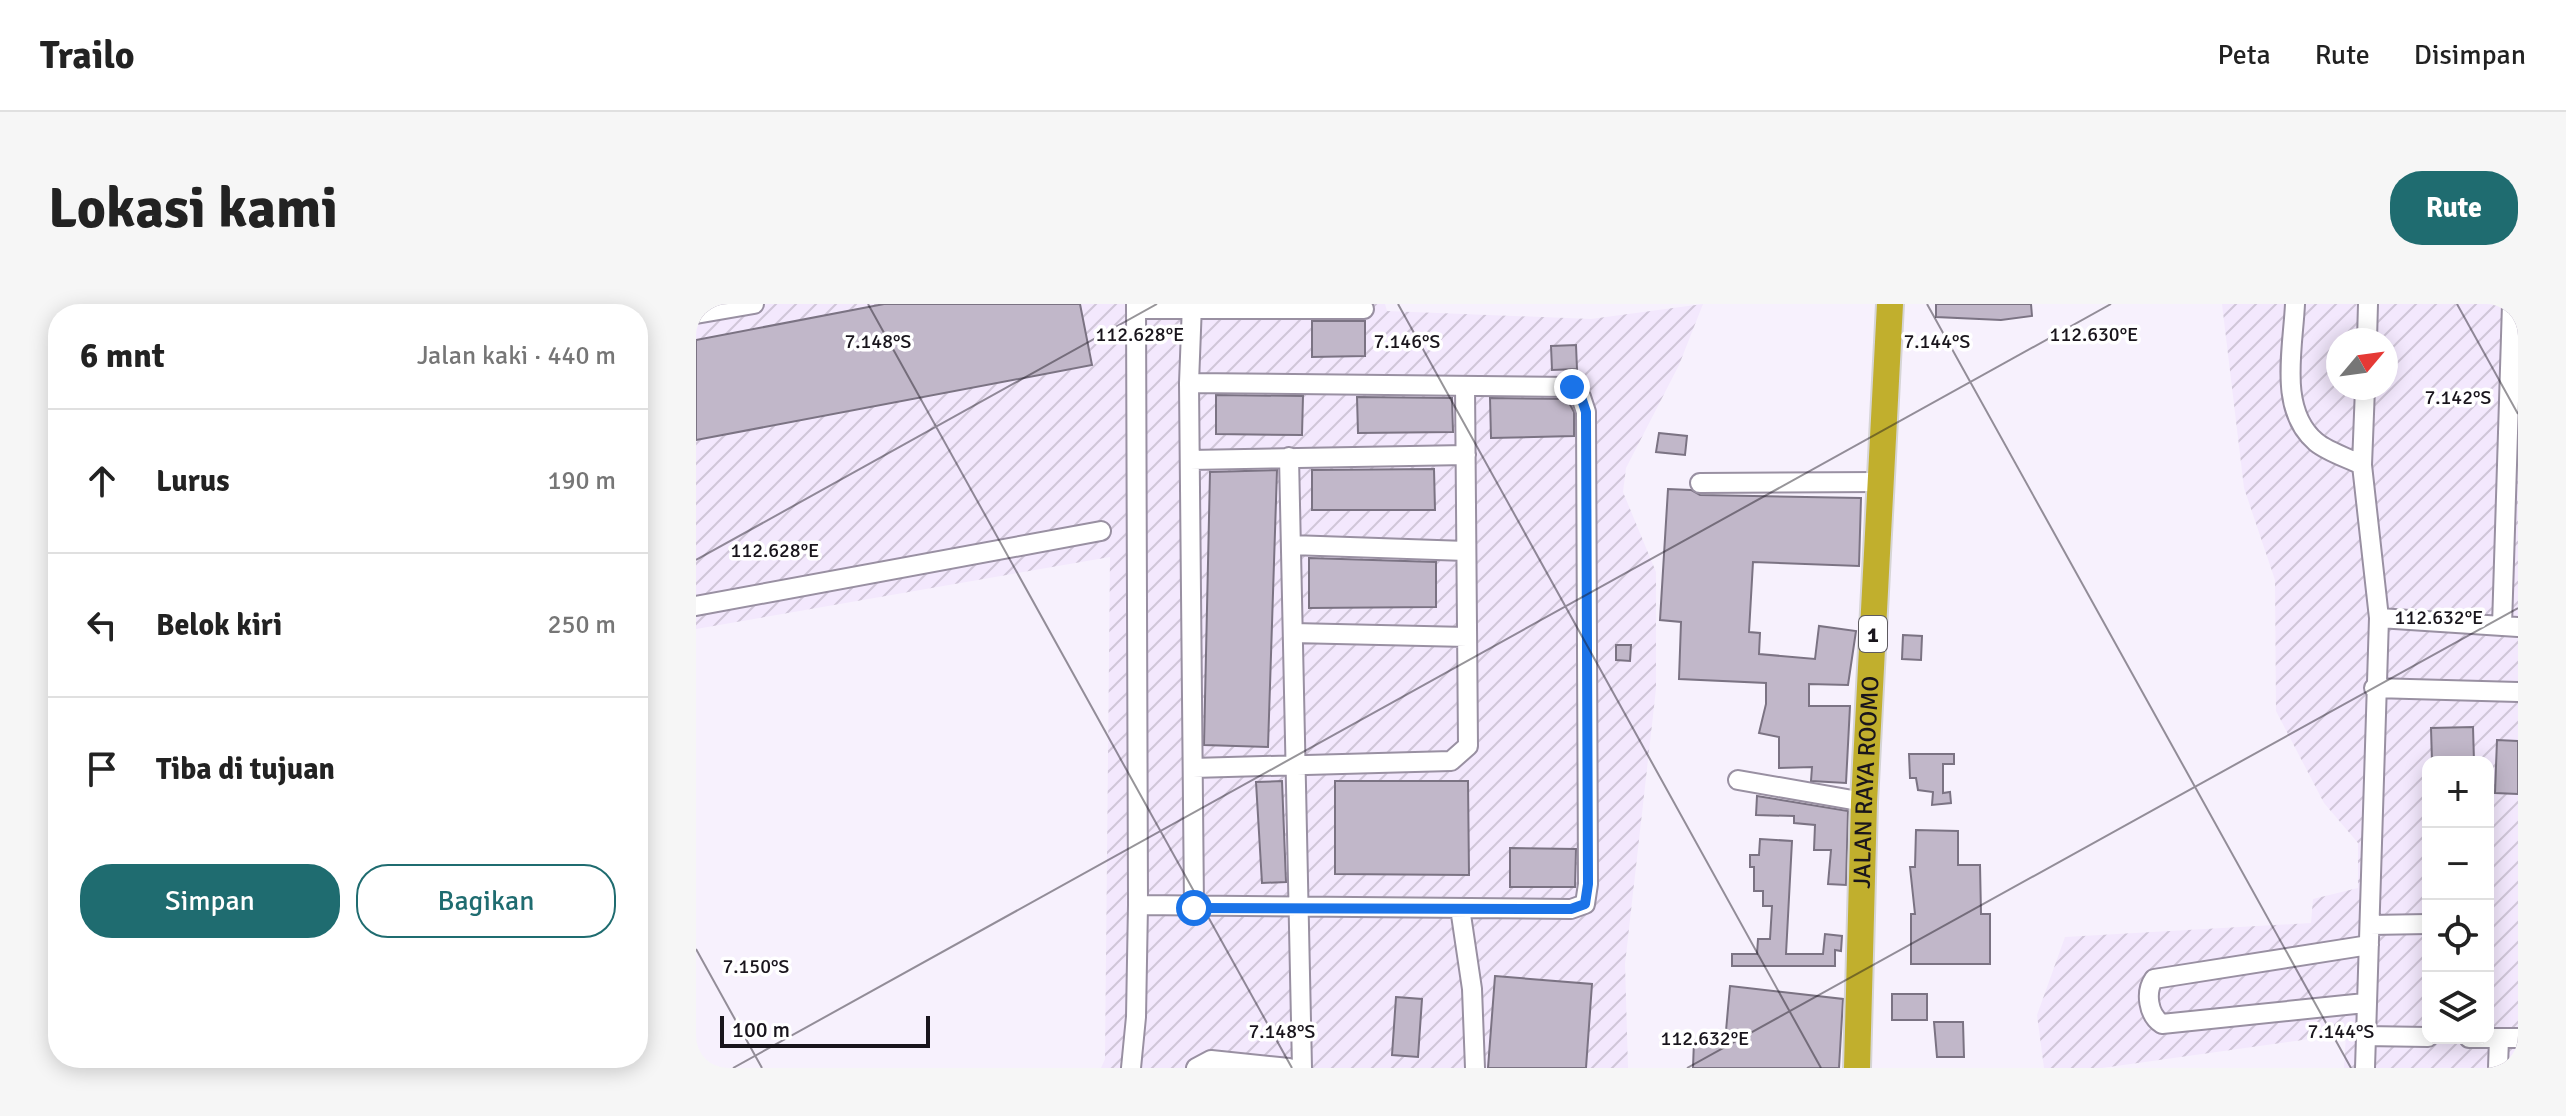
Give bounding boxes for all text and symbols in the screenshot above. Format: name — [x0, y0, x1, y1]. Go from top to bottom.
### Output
text: Trailo — [40, 32, 135, 79]
text: Peta — [2218, 38, 2271, 72]
text: Rute — [2315, 38, 2370, 72]
text: Disimpan — [2414, 38, 2526, 72]
button: Rute — [2390, 171, 2518, 245]
text: Lokasi kami — [48, 174, 338, 243]
text: 112.628°E — [1096, 322, 1184, 347]
text: 112.630°E — [2050, 322, 2138, 347]
north arrow — [2326, 328, 2398, 400]
text: 7.148°S — [845, 329, 911, 354]
text: 7.146°S — [1374, 329, 1440, 354]
text: 7.144°S — [1904, 329, 1970, 354]
text: 6 mnt — [80, 335, 165, 377]
text: Jalan kaki · 440 m — [417, 340, 616, 372]
route end — [1554, 369, 1590, 405]
text: 7.142°S — [2425, 385, 2491, 410]
icon: ahead — [80, 459, 124, 503]
text: Lurus — [156, 463, 230, 500]
text: 190 m — [547, 465, 616, 497]
text: 112.628°E — [731, 538, 819, 563]
icon: left — [80, 603, 124, 647]
text: 112.632°E — [2395, 605, 2483, 630]
text: Belok kiri — [156, 607, 282, 644]
text: 250 m — [547, 609, 616, 641]
road number: 1 — [1859, 616, 1887, 652]
street label: JALAN RAYA ROOMO — [1847, 675, 1886, 889]
icon: arrive — [80, 747, 124, 791]
text: Tiba di tujuan — [156, 751, 335, 788]
map controls — [2422, 756, 2494, 1044]
button: + — [2422, 756, 2494, 828]
button: − — [2422, 828, 2494, 900]
button: Simpan — [80, 864, 340, 938]
button: Bagikan — [356, 864, 616, 938]
route start — [1176, 890, 1212, 926]
button: locate — [2422, 900, 2494, 972]
text: 7.150°S — [723, 954, 789, 979]
button: layers — [2422, 972, 2494, 1044]
scale bar — [720, 1012, 930, 1048]
text: 100 m — [732, 1016, 790, 1043]
text: 7.148°S — [1249, 1019, 1315, 1044]
text: 7.144°S — [2308, 1019, 2374, 1044]
text: 112.632°E — [1661, 1026, 1749, 1051]

